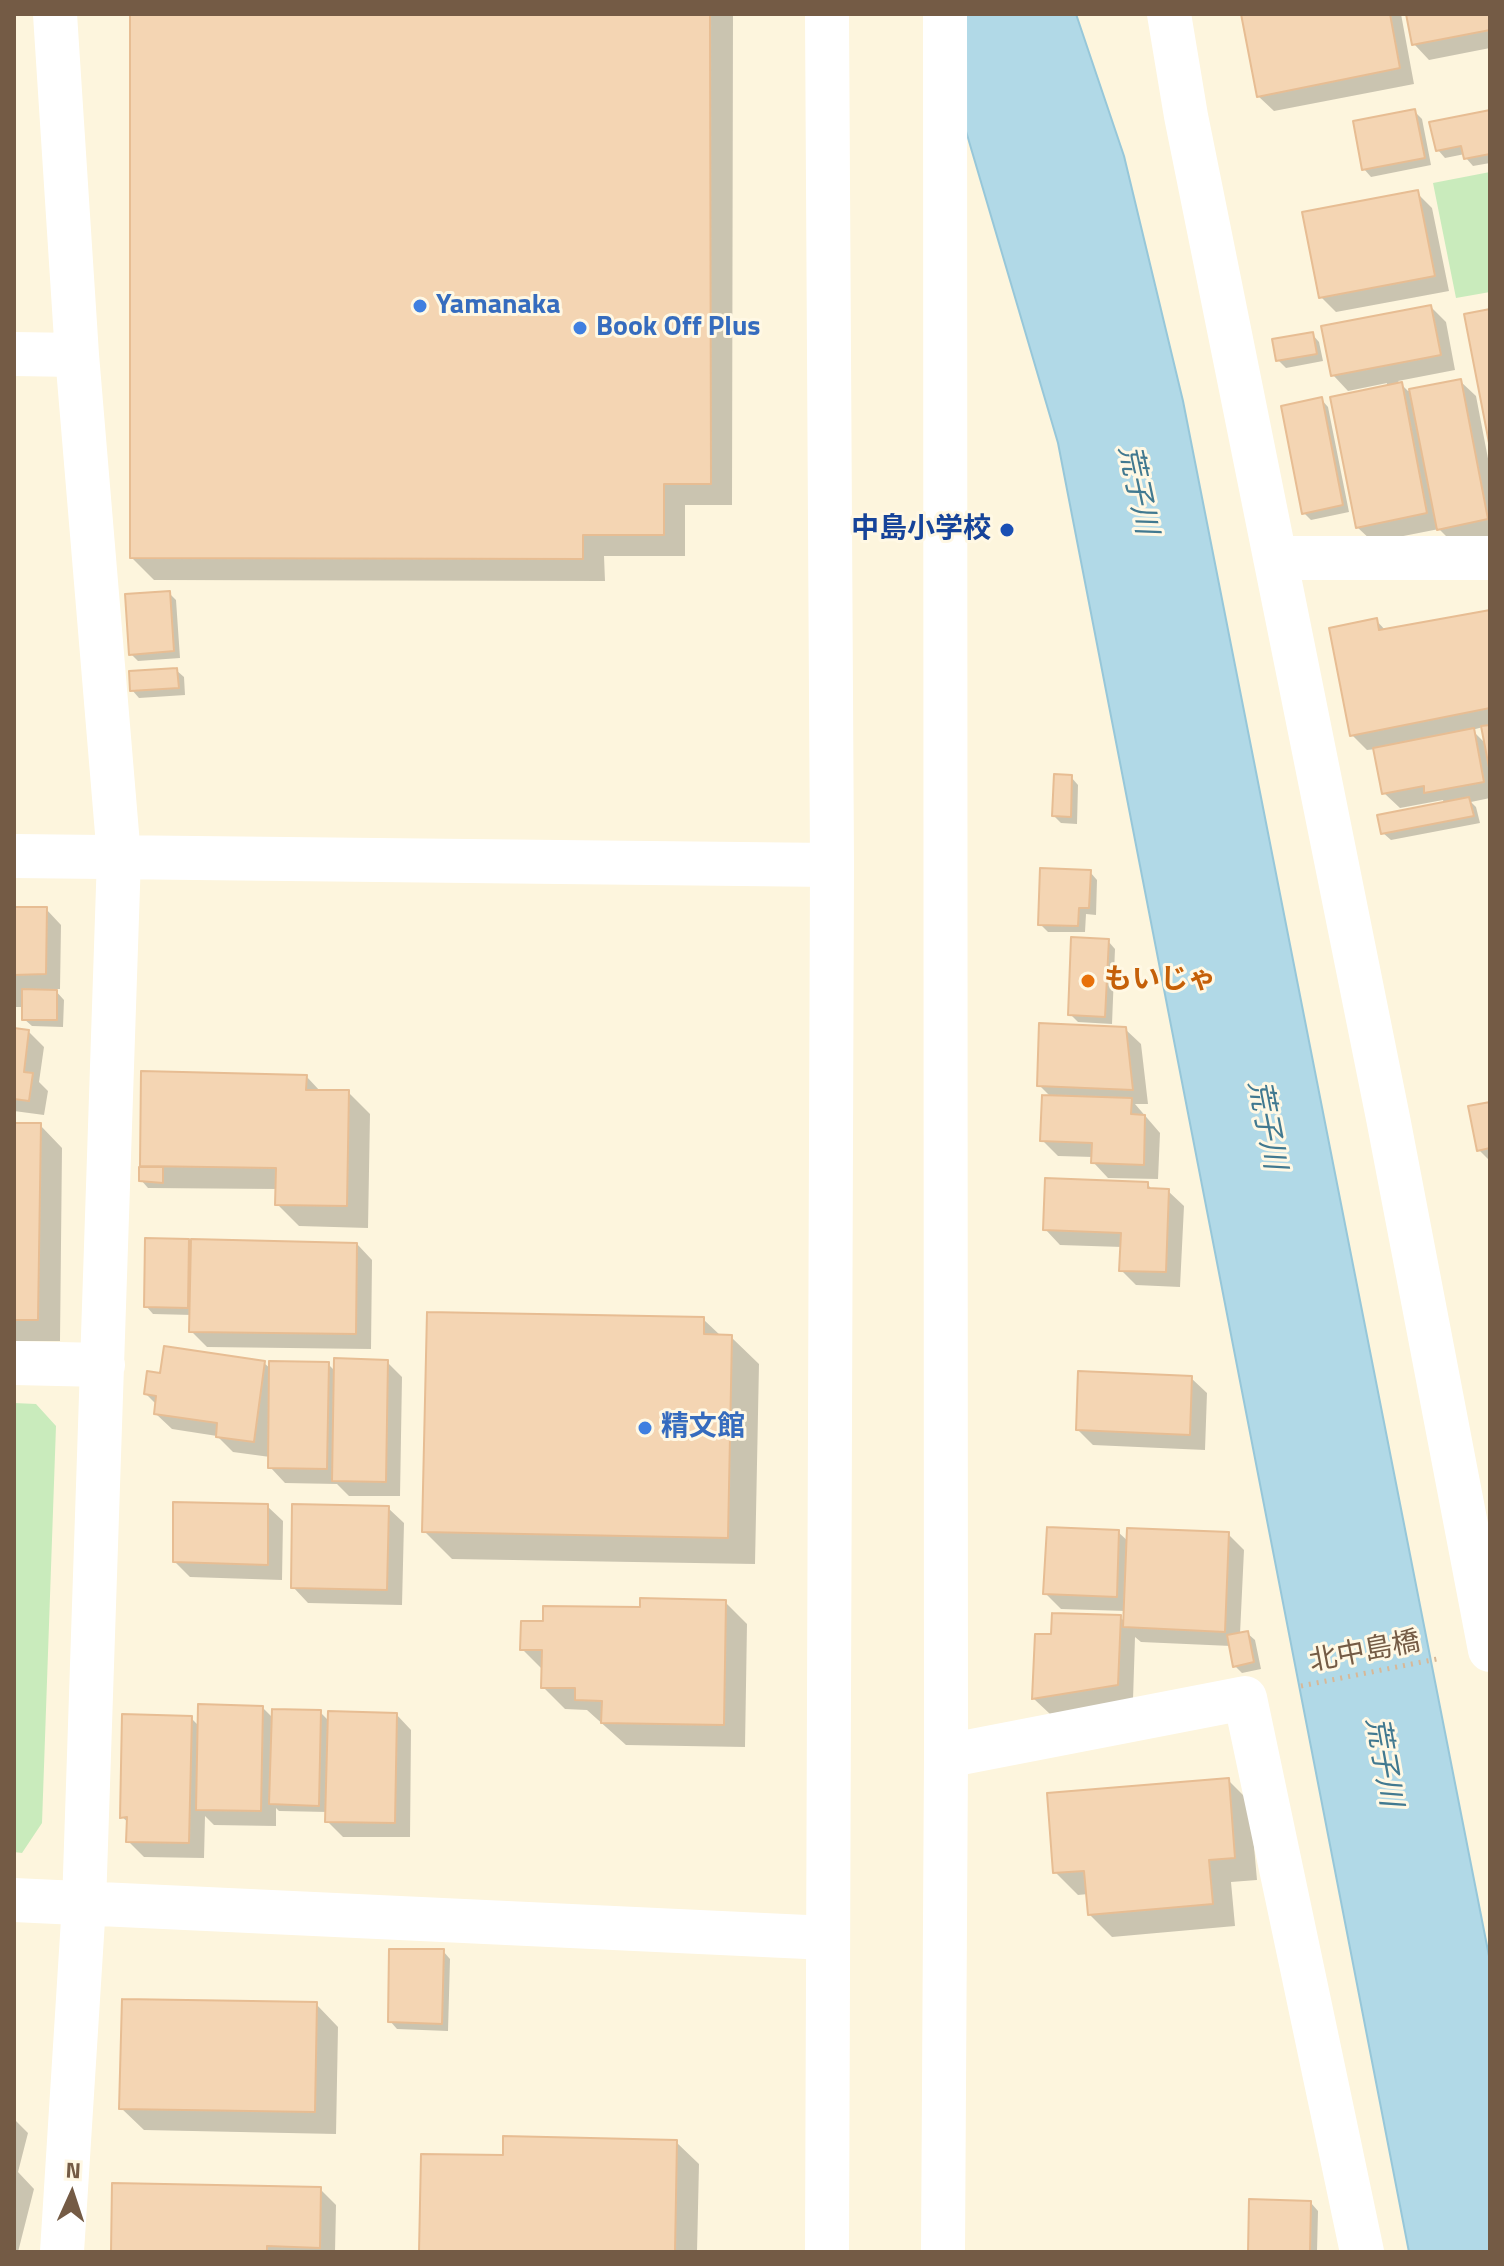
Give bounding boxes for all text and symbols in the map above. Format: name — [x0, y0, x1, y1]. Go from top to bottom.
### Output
place label: Yamanaka — [436, 289, 560, 323]
marker: Yamanaka — [411, 297, 429, 315]
place label: Book Off Plus — [596, 311, 761, 345]
marker: Book Off Plus — [571, 319, 589, 337]
water label: 荒子川 — [1109, 442, 1163, 538]
place label: 中島小学校 — [851, 513, 991, 547]
marker: 中島小学校 — [998, 521, 1016, 539]
place label: もいじゃ — [1104, 964, 1216, 998]
marker: もいじゃ — [1079, 972, 1097, 990]
water label: 荒子川 — [1239, 1077, 1291, 1173]
place label: 精文館 — [661, 1411, 745, 1445]
marker: 精文館 — [636, 1419, 654, 1437]
street label: 北中島橋 — [1307, 1626, 1423, 1680]
water label: 荒子川 — [1356, 1715, 1408, 1809]
text: N — [65, 2153, 82, 2187]
north arrow — [32, 2154, 112, 2234]

